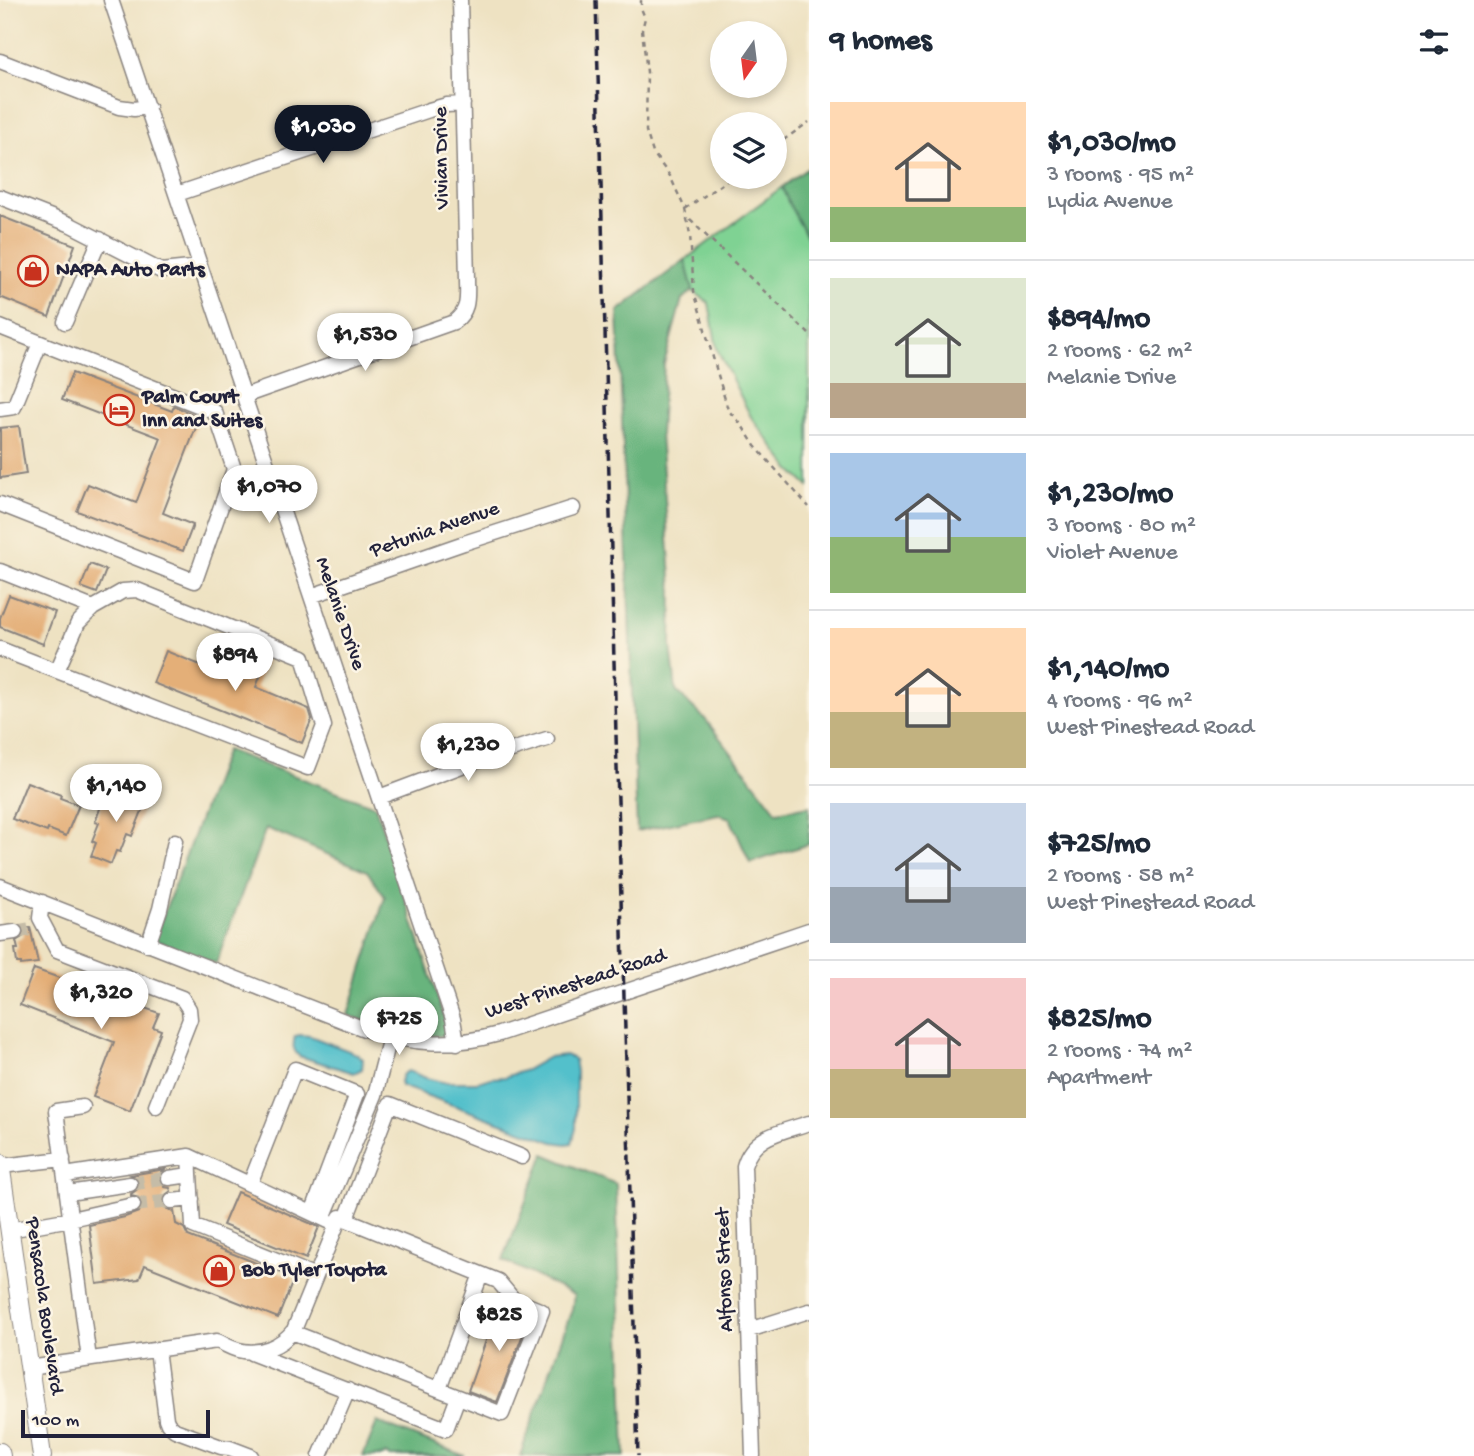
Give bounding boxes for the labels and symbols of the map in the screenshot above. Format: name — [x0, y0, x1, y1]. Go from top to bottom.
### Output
north arrow — [710, 21, 788, 98]
street label: Vivian Drive — [430, 105, 456, 210]
pin: $1,030 — [266, 106, 380, 165]
shop icon: NAPA Auto Parts — [16, 254, 50, 288]
place label: NAPA Auto Parts — [56, 259, 206, 284]
pin: $1,530 — [308, 314, 422, 373]
place label: Palm Court Inn and Suites — [141, 386, 263, 435]
hotel icon: Palm Court Inn and Suites — [102, 393, 136, 427]
pin: $1,070 — [212, 466, 326, 525]
street label: Petunia Avenue — [366, 497, 504, 565]
street label: Melanie Drive — [308, 554, 370, 675]
pin: $894 — [194, 634, 276, 693]
pin: $1,230 — [411, 724, 525, 783]
pin: $1,140 — [59, 764, 173, 824]
street label: West Pinestead Road — [482, 943, 671, 1026]
pin: $1,320 — [44, 972, 158, 1031]
pin: $725 — [358, 998, 440, 1057]
street label: Alfonso Street — [711, 1205, 741, 1332]
street label: Pensacola Boulevard — [18, 1215, 68, 1398]
shop icon: Bob Tyler Toyota — [202, 1254, 236, 1288]
place label: Bob Tyler Toyota — [241, 1259, 388, 1284]
pin: $825 — [458, 1294, 540, 1353]
scale bar — [21, 1407, 210, 1439]

